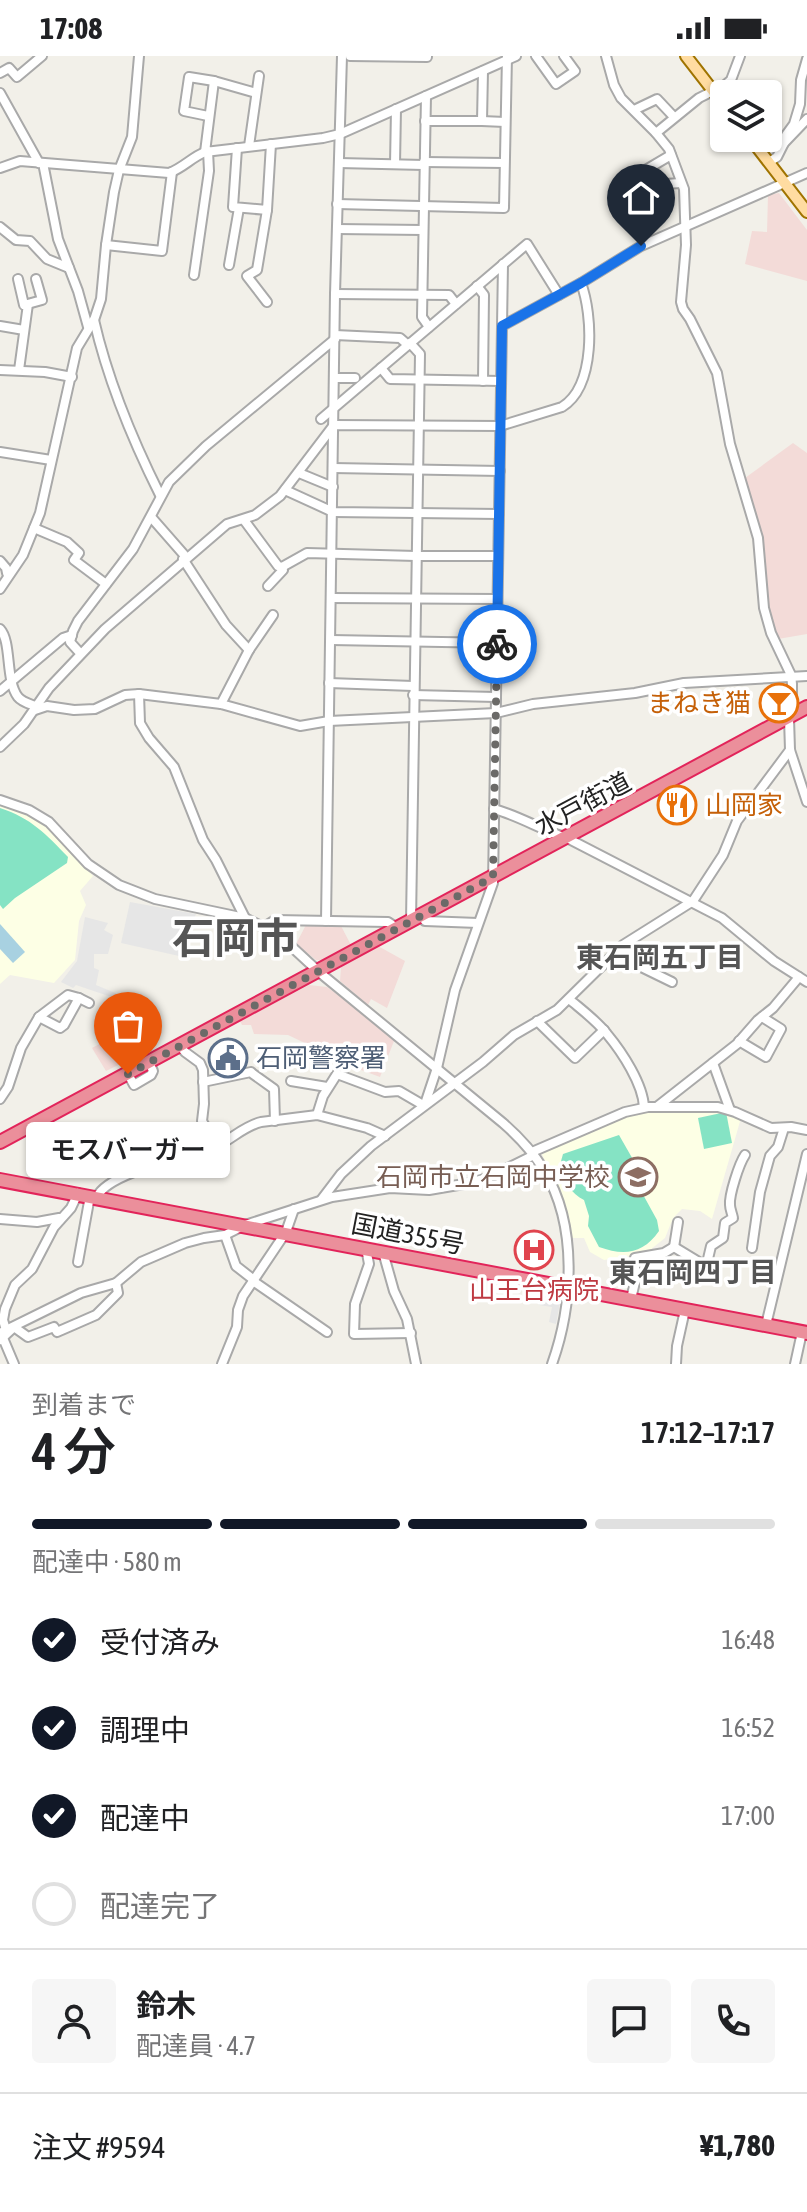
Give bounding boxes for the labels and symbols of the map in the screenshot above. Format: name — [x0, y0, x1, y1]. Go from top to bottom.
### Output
pin — [607, 164, 675, 246]
courier — [457, 604, 537, 684]
bar icon: まねき猫 — [758, 682, 800, 724]
place label: まねき猫 — [647, 688, 751, 718]
street label: 水戸街道 — [530, 766, 636, 842]
restaurant icon: 山岡家 — [656, 784, 698, 826]
place label: 山岡家 — [705, 790, 783, 820]
district label: 石岡市 — [172, 914, 298, 962]
district label: 東石岡五丁目 — [576, 941, 744, 973]
pin — [94, 992, 162, 1074]
public building icon: 石岡警察署 — [207, 1037, 249, 1079]
place label: 石岡警察署 — [256, 1043, 386, 1073]
callout: モスバーガー — [26, 1122, 230, 1178]
school or university icon: 石岡市立石岡中学校 — [617, 1156, 659, 1198]
place label: 石岡市立石岡中学校 — [376, 1162, 610, 1192]
street label: 国道355号 — [349, 1208, 467, 1260]
hospital icon: 山王台病院 — [513, 1229, 555, 1271]
district label: 東石岡四丁目 — [609, 1256, 777, 1288]
place label: 山王台病院 — [469, 1275, 599, 1305]

